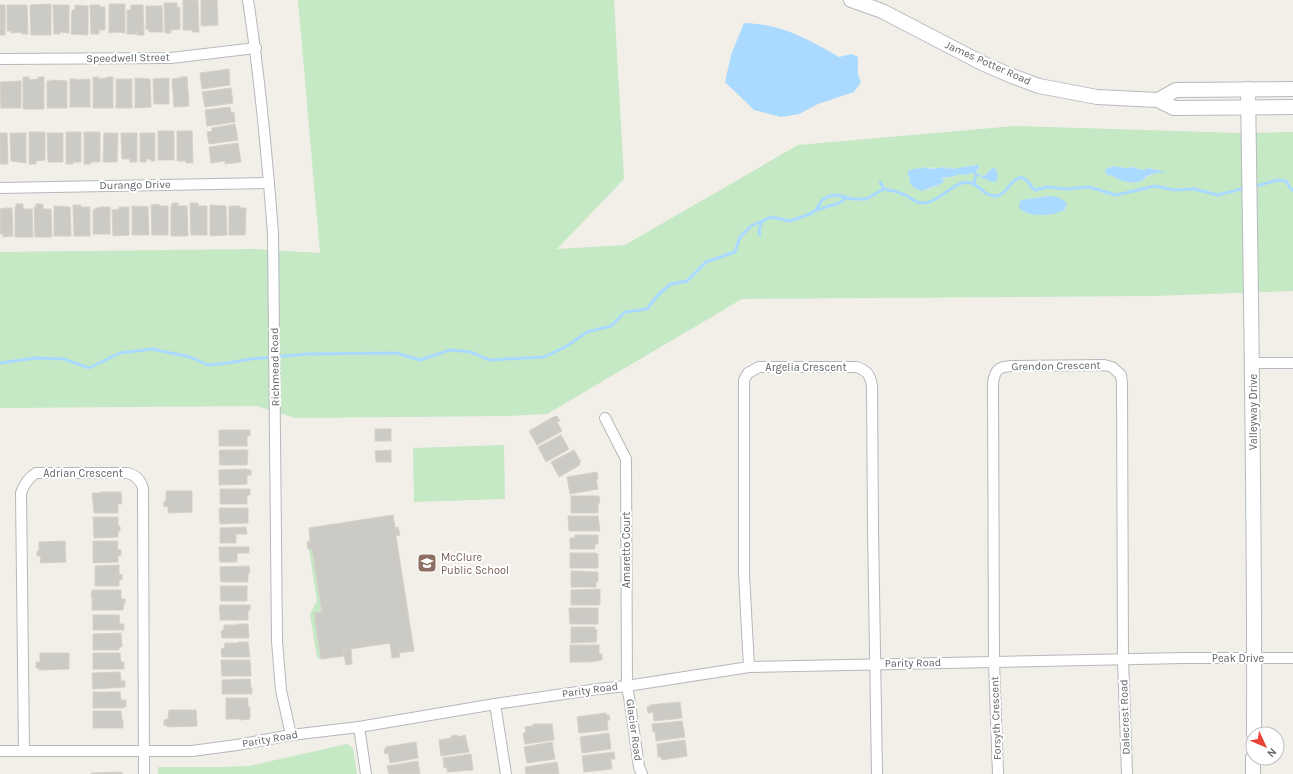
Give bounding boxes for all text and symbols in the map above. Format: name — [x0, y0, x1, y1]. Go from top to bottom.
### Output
street label: James Potter Road — [943, 38, 1033, 88]
street label: Speedwell Street — [86, 51, 170, 65]
street label: Durango Drive — [99, 178, 171, 192]
street label: Richmead Road — [268, 328, 282, 406]
street label: Grendon Crescent — [1011, 359, 1101, 373]
street label: Argelia Crescent — [765, 361, 847, 374]
street label: Valleyway Drive — [1247, 374, 1260, 450]
street label: Adrian Crescent — [43, 467, 123, 480]
street label: Amaretto Court — [620, 512, 633, 588]
place label: McClure Public School — [441, 551, 509, 577]
school or university icon: McClure Public School — [416, 552, 438, 574]
street label: Peak Drive — [1212, 652, 1264, 665]
street label: Parity Road — [885, 656, 941, 670]
street label: Forsyth Crescent — [988, 676, 1004, 760]
street label: Dalecrest Road — [1117, 679, 1133, 755]
street label: Parity Road — [561, 680, 619, 700]
street label: Glacier Road — [623, 698, 645, 762]
north arrow — [1245, 726, 1285, 766]
street label: Parity Road — [241, 728, 299, 750]
text: N — [1264, 745, 1279, 760]

